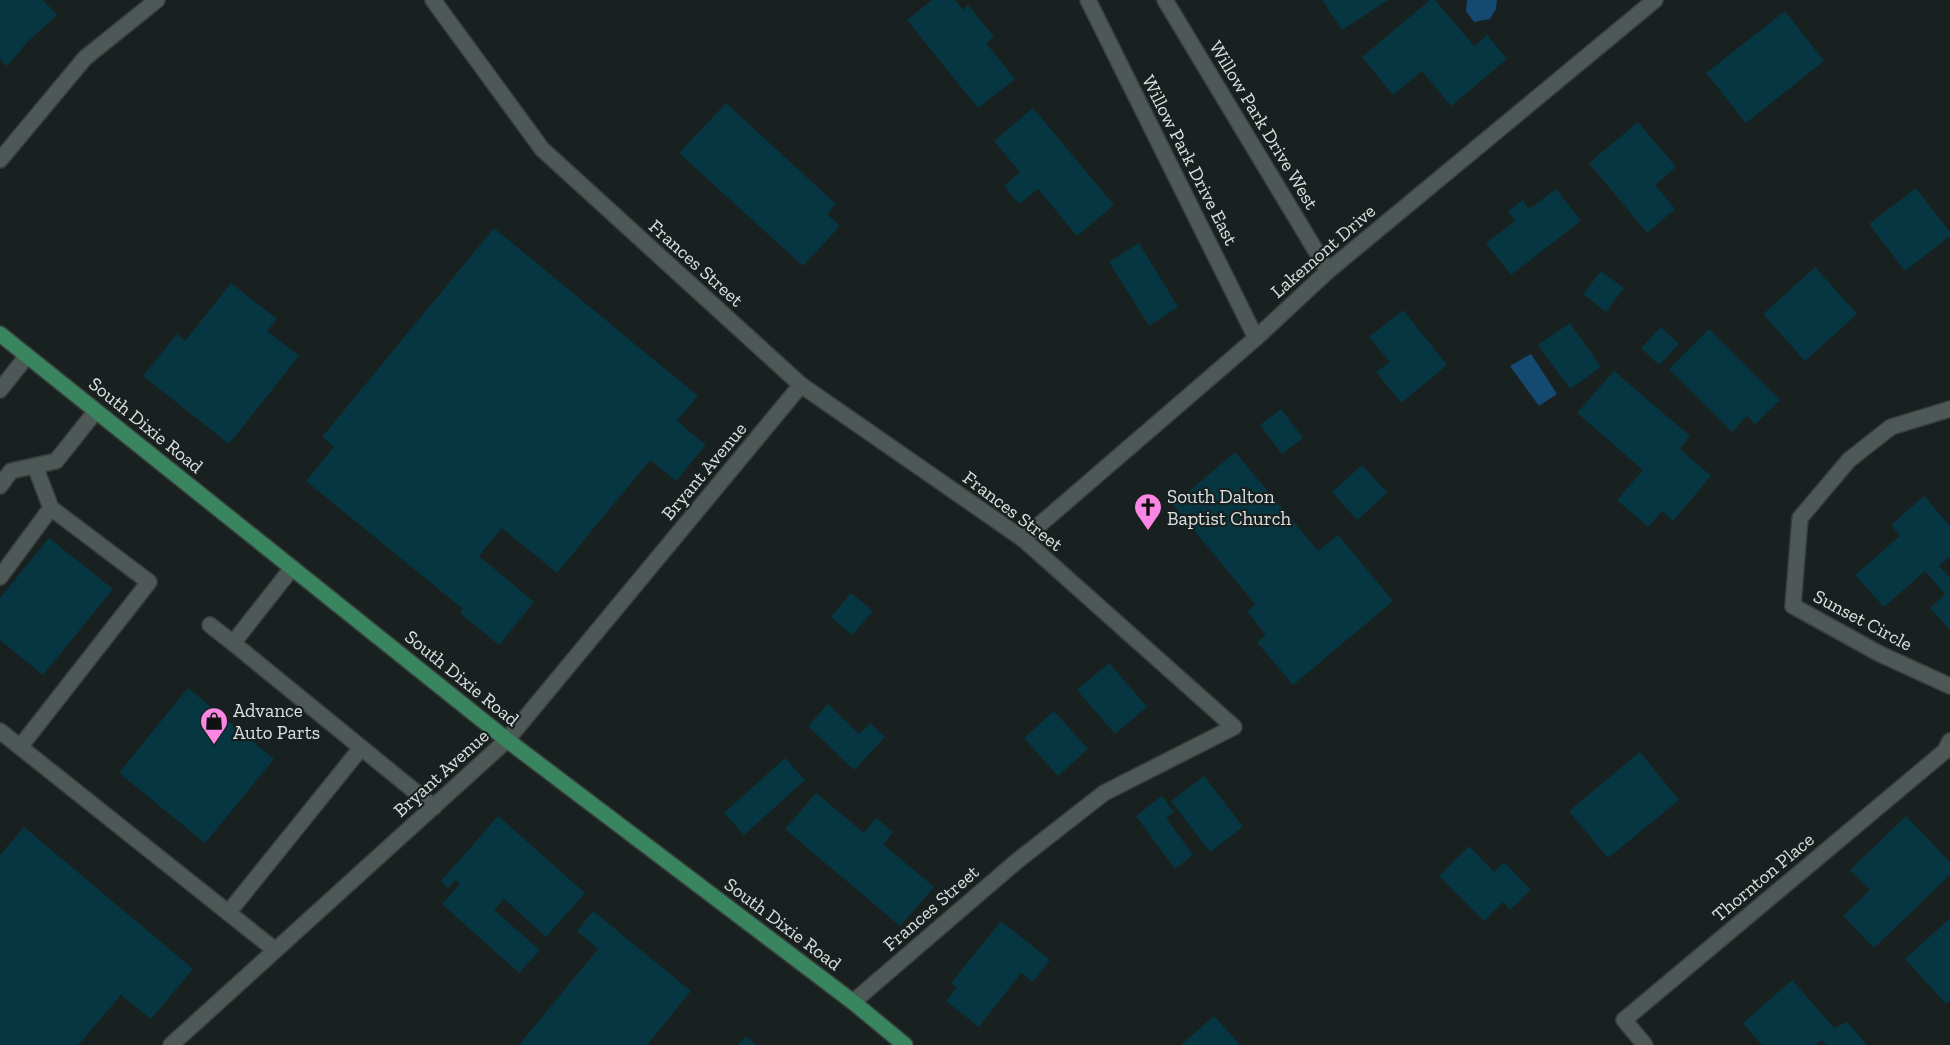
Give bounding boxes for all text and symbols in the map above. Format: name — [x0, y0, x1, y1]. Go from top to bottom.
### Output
street label: Willow Park Drive West — [1205, 37, 1323, 213]
street label: Willow Park Drive East — [1137, 71, 1243, 249]
street label: Lakemont Drive — [1266, 199, 1380, 303]
street label: Frances Street — [644, 215, 748, 311]
street label: South Dixie Road — [84, 372, 208, 478]
street label: Bryant Avenue — [657, 418, 751, 524]
street label: Frances Street — [959, 466, 1067, 556]
place label: South Dalton Baptist Church — [1167, 485, 1291, 530]
church icon: South Dalton Baptist Church — [1133, 492, 1163, 531]
street label: Sunset Circle — [1810, 584, 1916, 656]
street label: South Dixie Road — [400, 625, 524, 731]
place label: Advance Auto Parts — [233, 699, 320, 744]
shop icon: Advance Auto Parts — [199, 706, 229, 745]
street label: Bryant Avenue — [389, 724, 493, 822]
street label: Thornton Place — [1707, 828, 1819, 926]
street label: Frances Street — [879, 860, 983, 956]
street label: South Dixie Road — [720, 873, 846, 976]

